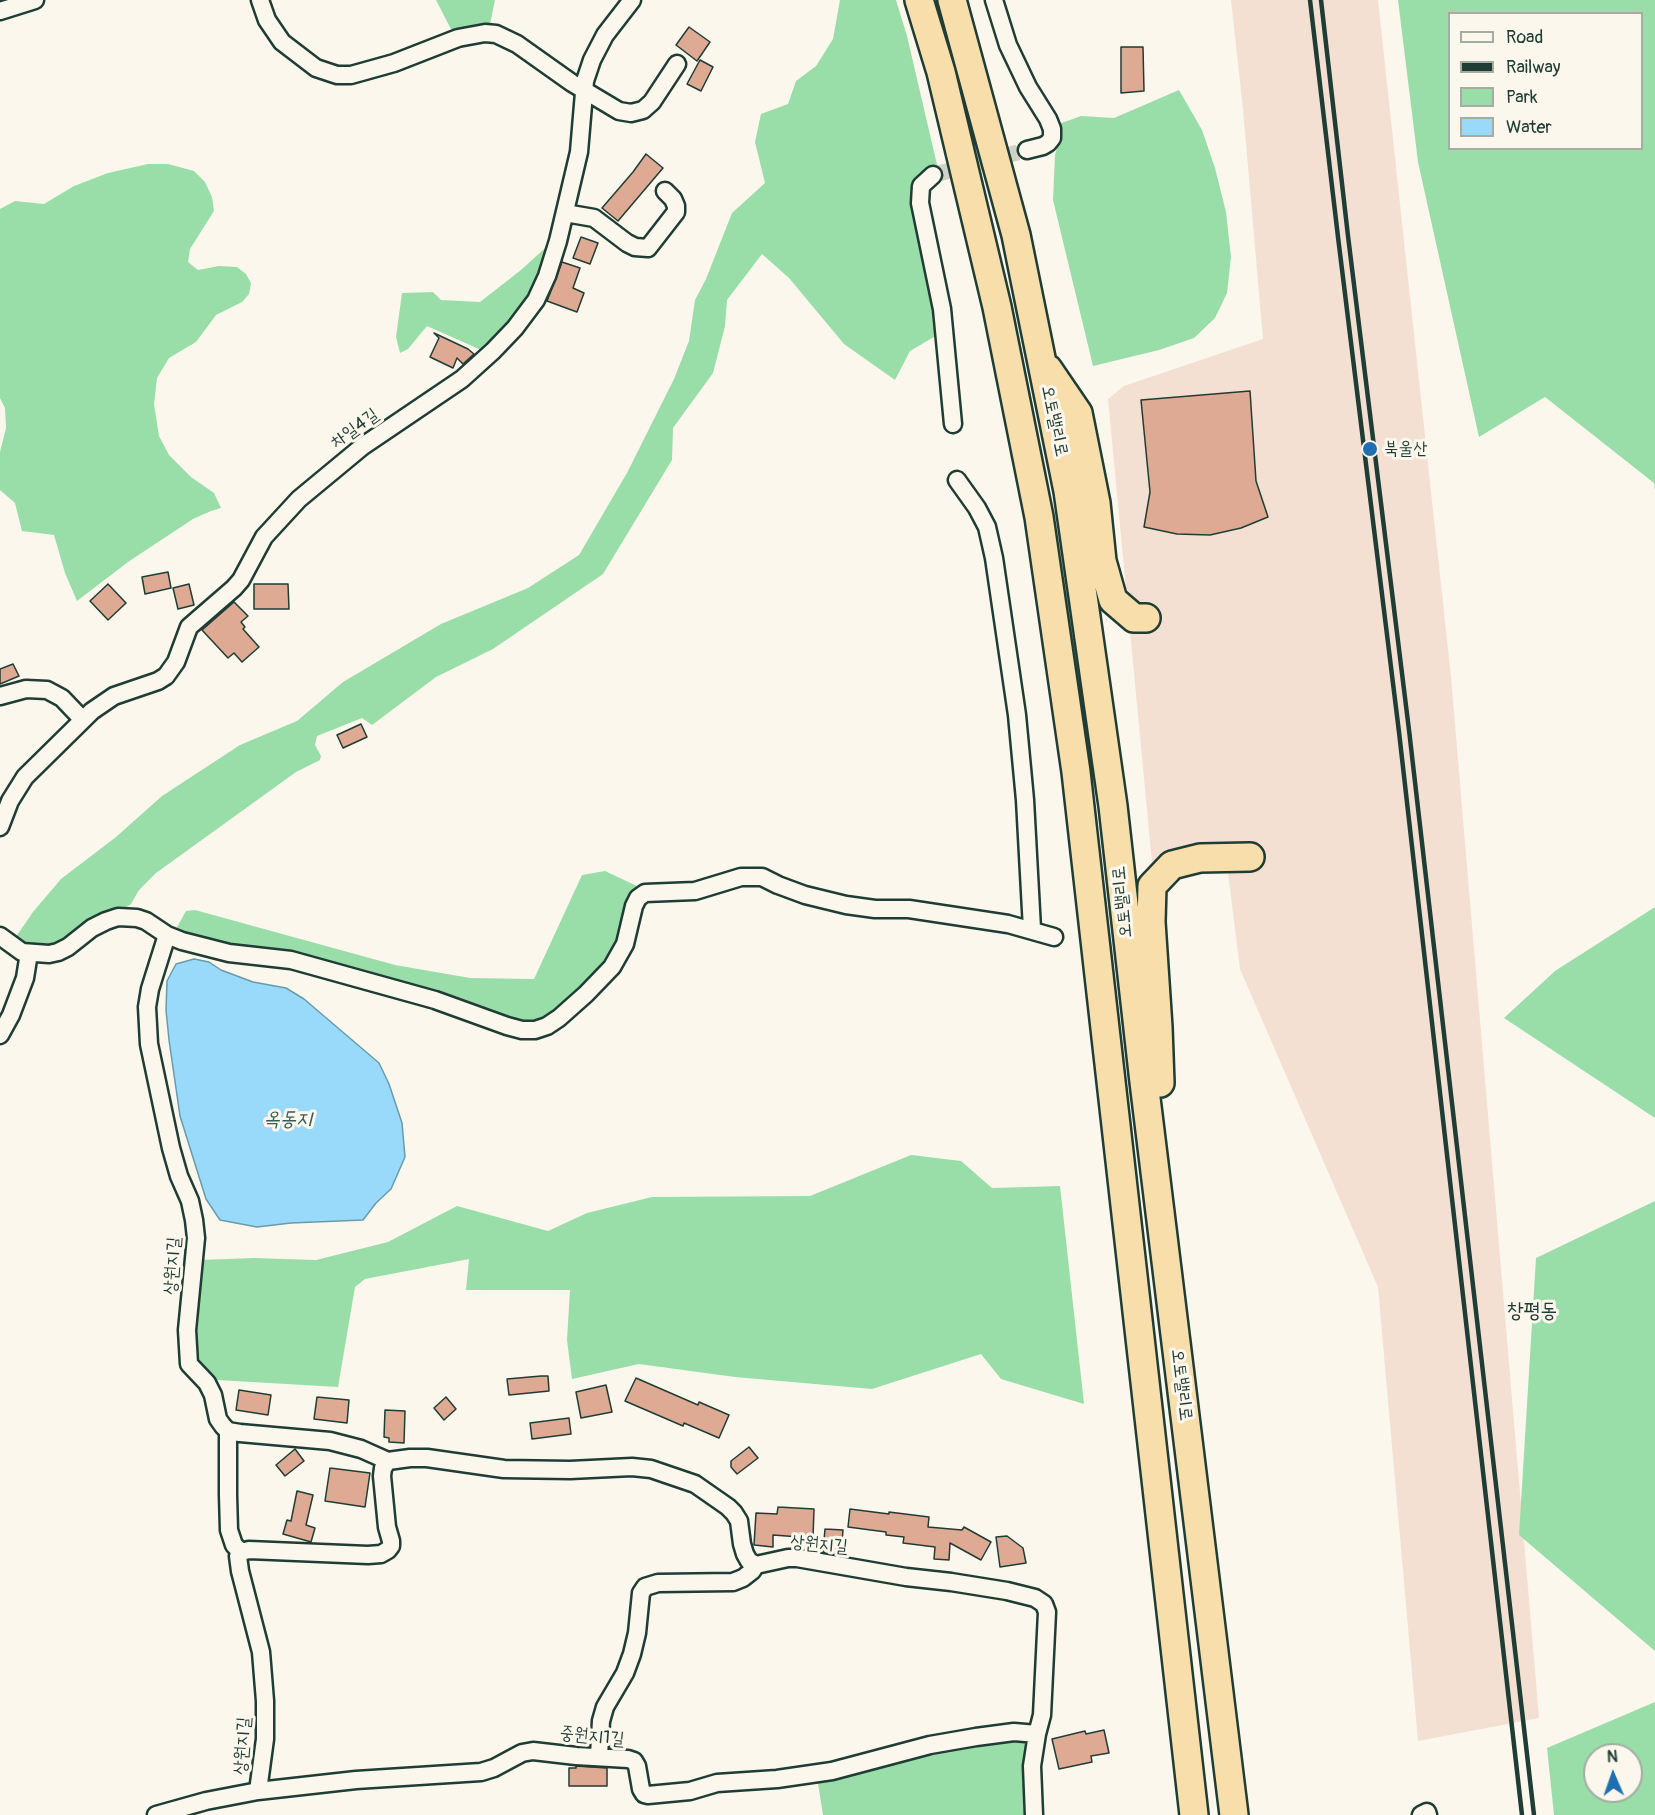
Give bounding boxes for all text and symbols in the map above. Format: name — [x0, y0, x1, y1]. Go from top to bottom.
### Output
legend — [1448, 12, 1643, 150]
text: Road — [1506, 26, 1543, 49]
text: Railway — [1506, 56, 1561, 79]
text: Park — [1506, 86, 1538, 109]
text: Water — [1506, 116, 1552, 139]
street label: 오토밸리로 — [1036, 383, 1072, 459]
street label: 차일4길 — [327, 404, 383, 454]
place label: 북울산 — [1384, 438, 1427, 460]
marker: 북울산 — [1361, 440, 1379, 458]
street label: 오토밸리로 — [1108, 865, 1138, 939]
water label: 옥동지 — [264, 1108, 312, 1132]
street label: 상원지길 — [160, 1236, 186, 1296]
district label: 창평동 — [1507, 1299, 1557, 1325]
street label: 오토밸리로 — [1166, 1348, 1196, 1422]
street label: 상원지길 — [789, 1532, 849, 1558]
street label: 상원지길 — [230, 1716, 256, 1776]
street label: 중원지1길 — [559, 1723, 625, 1751]
north arrow — [1583, 1743, 1643, 1803]
text: N — [1607, 1747, 1618, 1767]

